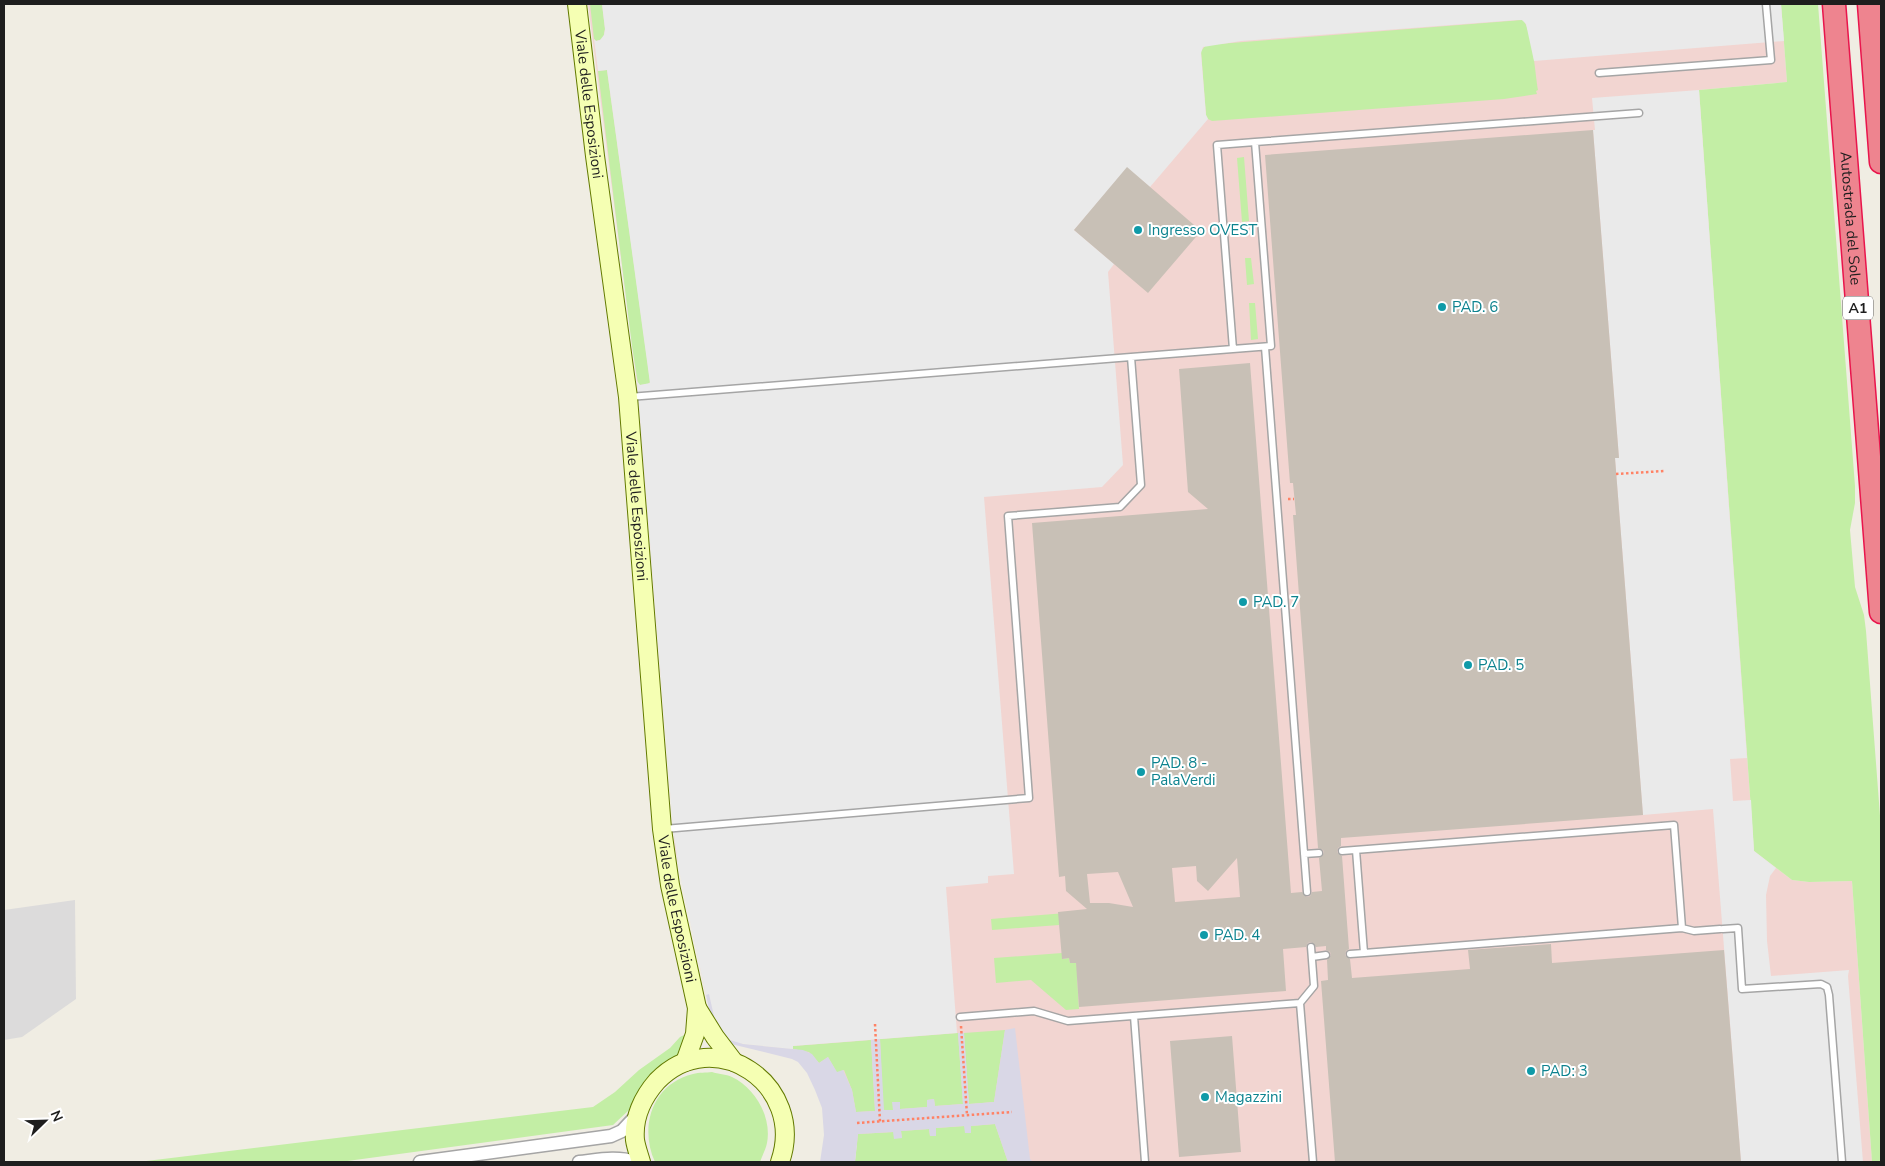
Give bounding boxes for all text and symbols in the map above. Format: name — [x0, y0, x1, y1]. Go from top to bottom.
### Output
street label: Viale delle Esposizioni — [570, 28, 608, 180]
street label: Autostrada del Sole — [1835, 151, 1866, 286]
place label: Ingresso OVEST — [1148, 220, 1257, 240]
marker: Ingresso OVEST — [1132, 224, 1144, 236]
road number: A1 — [1843, 296, 1873, 320]
place label: PAD. 6 — [1452, 297, 1498, 317]
marker: PAD. 6 — [1436, 301, 1448, 313]
street label: Viale delle Esposizioni — [621, 430, 652, 582]
place label: PAD. 7 — [1253, 592, 1299, 612]
marker: PAD. 7 — [1237, 596, 1249, 608]
place label: PAD. 5 — [1478, 655, 1524, 675]
marker: PAD. 5 — [1462, 659, 1474, 671]
place label: PAD. 8 - PalaVerdi — [1151, 753, 1215, 790]
marker: PAD. 8 - PalaVerdi — [1135, 766, 1147, 778]
street label: Viale delle Esposizioni — [653, 833, 701, 985]
place label: PAD. 4 — [1214, 925, 1260, 945]
marker: PAD. 4 — [1198, 929, 1210, 941]
place label: PAD: 3 — [1541, 1061, 1588, 1081]
marker: PAD: 3 — [1525, 1065, 1537, 1077]
place label: Magazzini — [1215, 1087, 1282, 1107]
marker: Magazzini — [1199, 1091, 1211, 1103]
north arrow — [20, 1096, 70, 1146]
text: N — [46, 1108, 67, 1125]

